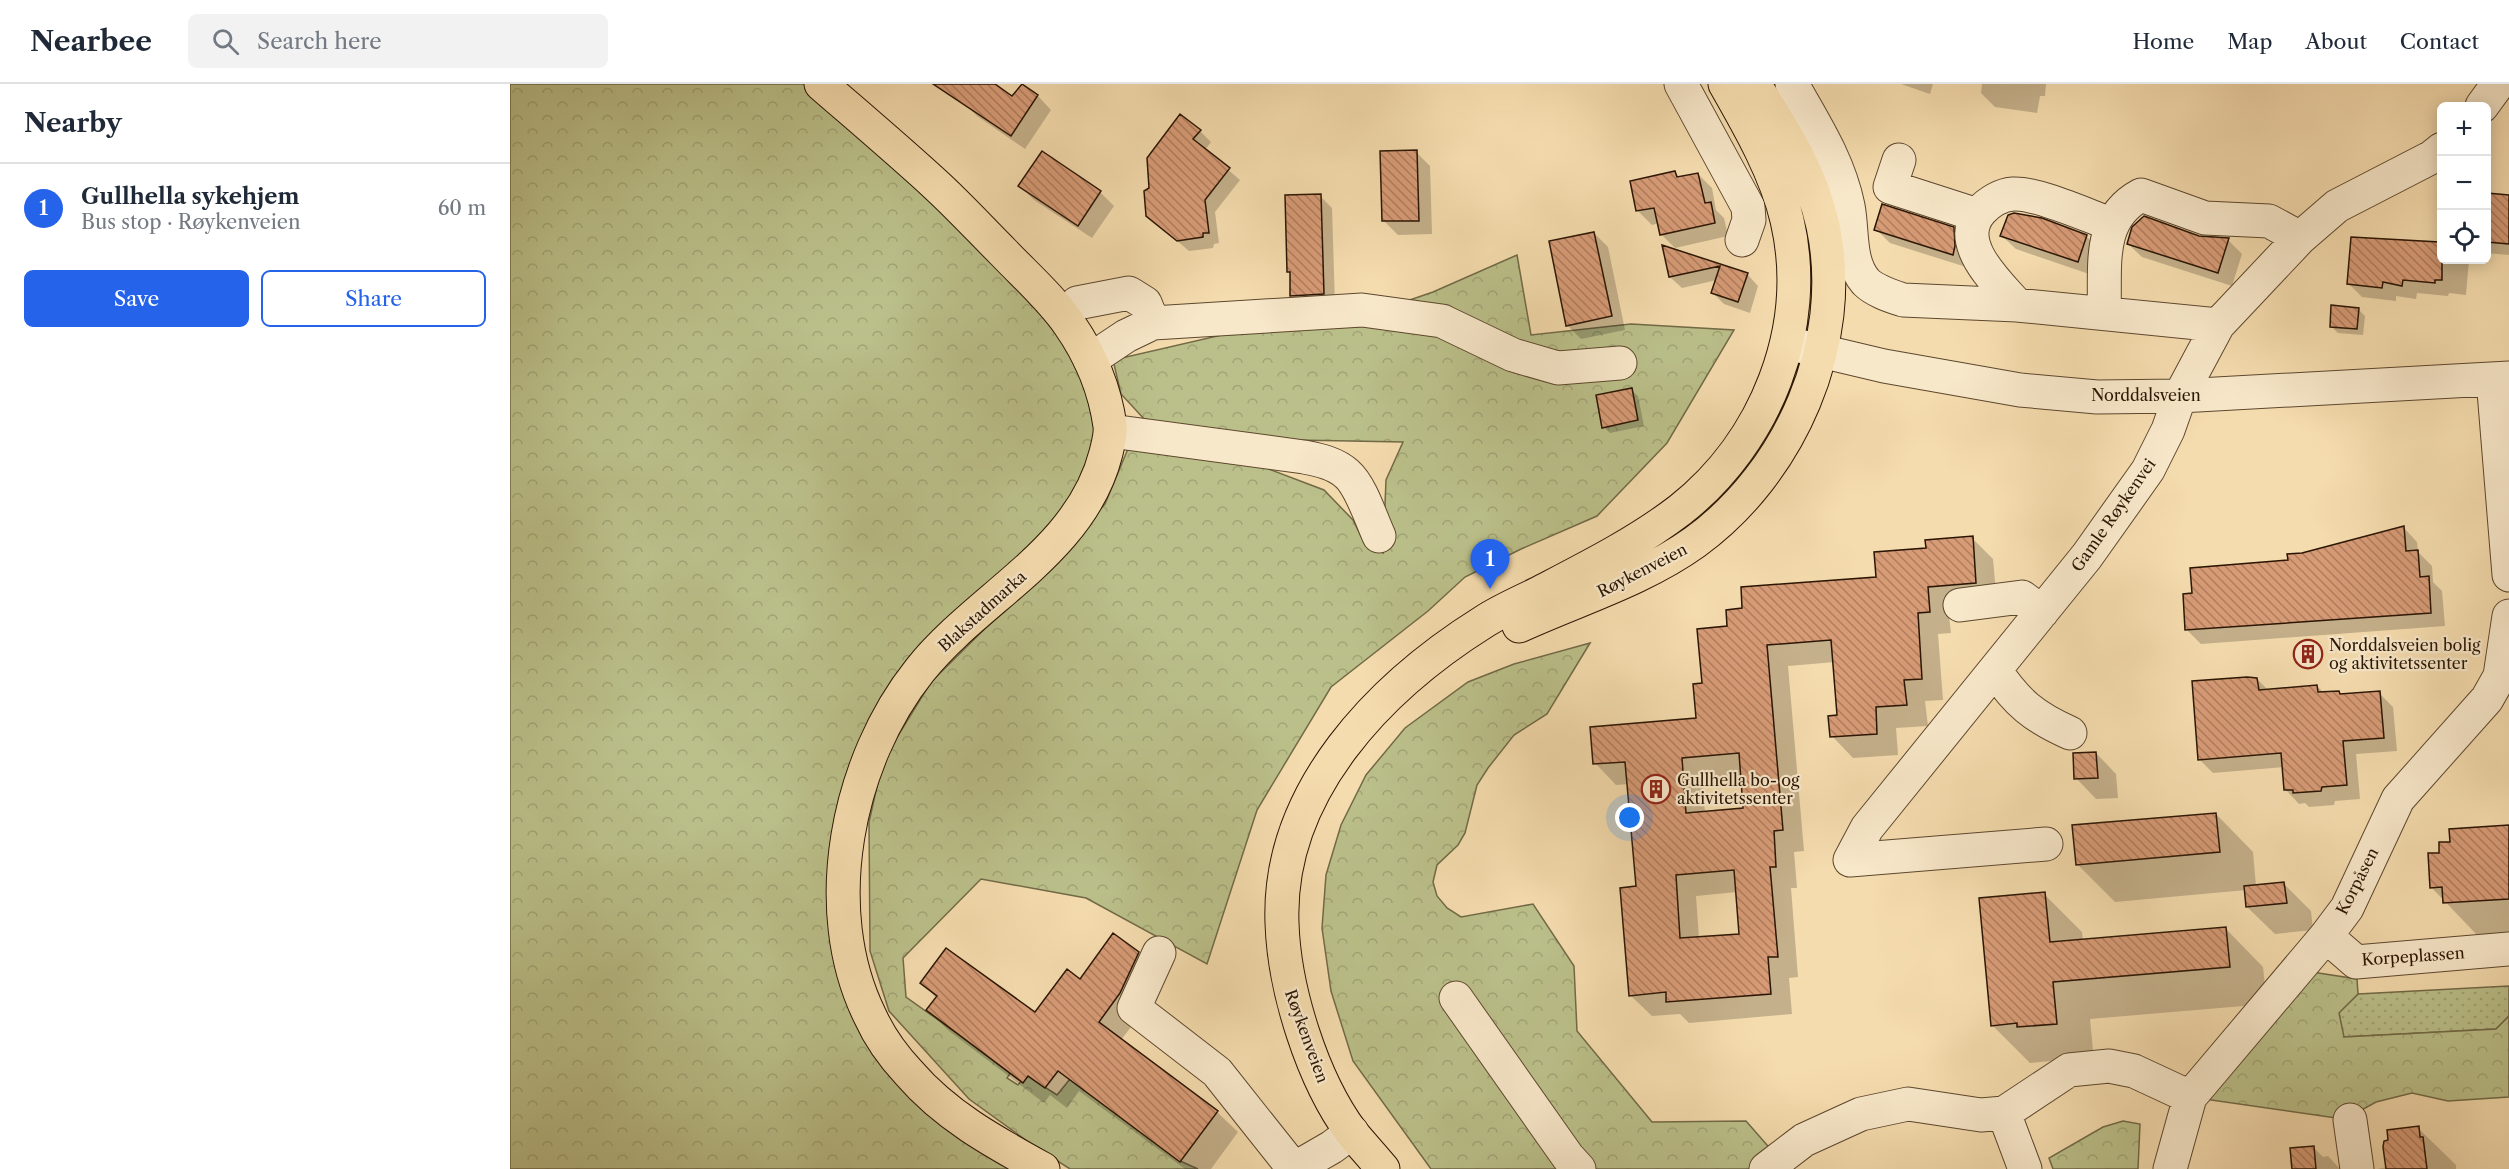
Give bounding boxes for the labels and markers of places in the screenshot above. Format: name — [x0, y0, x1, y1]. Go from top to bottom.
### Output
pin: 1 — [1470, 540, 1510, 589]
place label: Norddalsveien bolig og aktivitetssenter — [2329, 635, 2481, 673]
building icon: Norddalsveien bolig og aktivitetssenter — [2292, 638, 2324, 670]
place label: Gullhella bo- og aktivitetssenter — [1677, 770, 1800, 808]
building icon: Gullhella bo- og aktivitetssenter — [1640, 773, 1672, 805]

